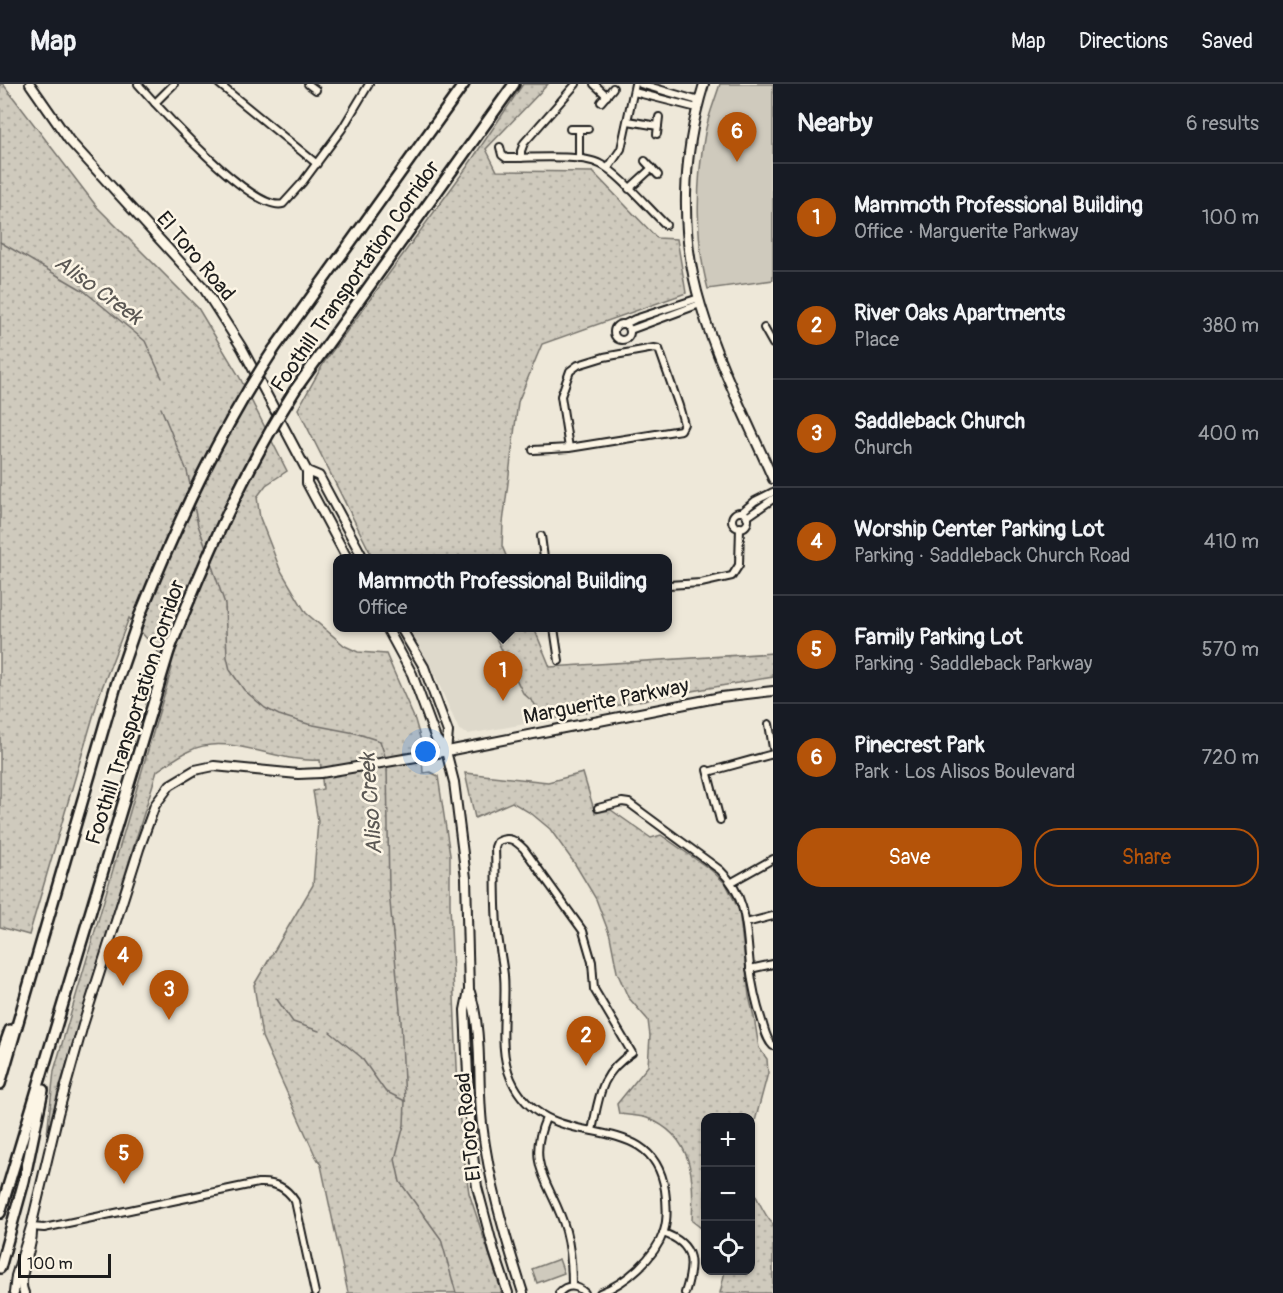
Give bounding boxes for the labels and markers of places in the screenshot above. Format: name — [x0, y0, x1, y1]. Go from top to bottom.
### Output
pin: 6 — [718, 112, 756, 162]
pin: 1 — [484, 652, 522, 701]
pin: 4 — [104, 936, 142, 986]
pin: 3 — [150, 970, 188, 1020]
pin: 2 — [566, 1016, 606, 1066]
pin: 5 — [104, 1134, 144, 1184]

